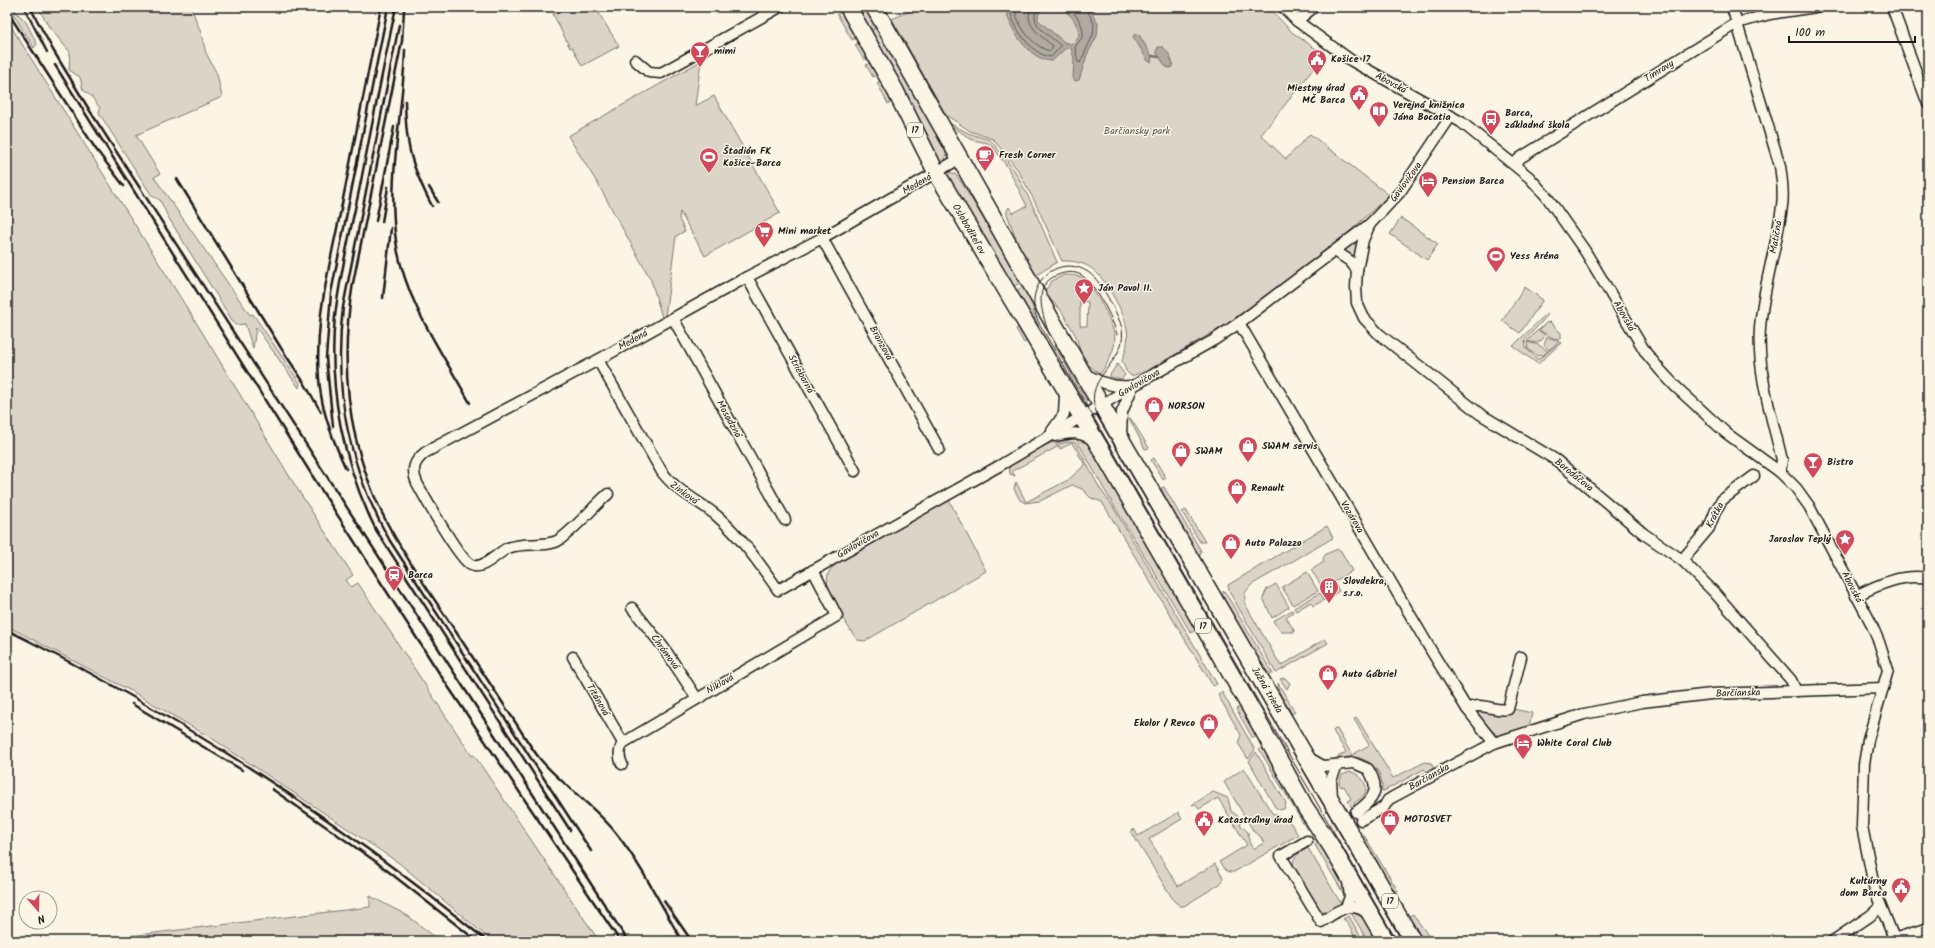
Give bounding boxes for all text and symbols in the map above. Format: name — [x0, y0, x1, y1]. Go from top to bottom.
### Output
scale bar — [1789, 18, 1915, 44]
text: 100 m — [1795, 23, 1826, 42]
bar icon: mimi — [689, 40, 711, 68]
place label: mimi — [714, 43, 736, 59]
public building icon: Košice 17 — [1306, 48, 1328, 76]
place label: Košice 17 — [1331, 51, 1370, 67]
street label: Timravy — [1641, 55, 1677, 86]
street label: Abovská — [1372, 68, 1411, 99]
place label: Miestny úrad MČ Barca — [1287, 80, 1346, 108]
public building icon: Miestny úrad MČ Barca — [1348, 83, 1370, 111]
place label: Verejná knižnica Jána Bocatia — [1393, 97, 1465, 125]
library icon: Verejná knižnica Jána Bocatia — [1368, 100, 1390, 128]
place label: Barca, základná škola — [1505, 105, 1570, 133]
bus stop icon: Barca, základná škola — [1480, 108, 1502, 136]
road number: 17 — [907, 123, 923, 137]
park label: Barčiansky park — [1104, 123, 1170, 139]
place label: Štadión FK Košice-Barca — [723, 143, 781, 171]
cafe icon: Fresh Corner — [974, 144, 996, 172]
sports icon: Štadión FK Košice-Barca — [698, 146, 720, 174]
place label: Fresh Corner — [999, 147, 1056, 163]
street label: Gavlovičova — [1386, 158, 1426, 206]
street label: Medená — [899, 168, 936, 199]
hotel icon: Pension Barca — [1417, 170, 1439, 198]
place label: Pension Barca — [1442, 173, 1504, 189]
street label: Osloboditeľov — [948, 201, 990, 258]
street label: Matičná — [1765, 218, 1787, 255]
supermarket icon: Mini market — [753, 220, 775, 248]
place label: Mini market — [778, 223, 832, 239]
sports icon: Yess Aréna — [1485, 245, 1507, 273]
place label: Yess Aréna — [1510, 248, 1559, 264]
place icon: Ján Pavol II. — [1073, 277, 1095, 305]
place label: Ján Pavol II. — [1098, 280, 1152, 296]
street label: Abovská — [1609, 297, 1640, 336]
street label: Bronzová — [865, 323, 898, 364]
street label: Medená — [615, 325, 652, 355]
street label: Strieborná — [784, 352, 819, 398]
street label: Gavlovičova — [1115, 364, 1163, 402]
shop icon: NORSON — [1143, 395, 1165, 423]
street label: Mosadzná — [712, 397, 747, 442]
place label: NORSON — [1168, 398, 1205, 414]
shop icon: SWAM servis — [1237, 435, 1259, 463]
place label: SWAM servis — [1262, 438, 1318, 454]
shop icon: SWAM — [1170, 440, 1192, 468]
place label: SWAM — [1195, 443, 1223, 459]
bar icon: Bistro — [1802, 451, 1824, 479]
street label: Borodáčova — [1551, 454, 1597, 496]
place label: Bistro — [1827, 454, 1854, 470]
street label: Zinková — [666, 477, 703, 510]
shop icon: Renault — [1226, 477, 1248, 505]
place label: Renault — [1251, 480, 1285, 496]
street label: Vozárova — [1336, 498, 1368, 537]
street label: Krátka — [1702, 499, 1729, 531]
street label: Gavlovičova — [834, 525, 882, 563]
place icon: Jaroslav Teplý — [1834, 528, 1856, 556]
place label: Jaroslav Teplý — [1769, 531, 1832, 547]
shop icon: Auto Palazzo — [1220, 532, 1242, 560]
place label: Auto Palazzo — [1245, 535, 1302, 551]
station icon: Barca — [383, 564, 405, 592]
place label: Barca — [408, 567, 433, 583]
street label: Abovská — [1837, 568, 1868, 607]
place label: Slovdekra, s.r.o. — [1343, 573, 1387, 601]
building icon: Slovdekra, s.r.o. — [1318, 576, 1340, 604]
road number: 17 — [1195, 619, 1211, 633]
street label: Chrómová — [647, 631, 684, 674]
shop icon: Auto Gábriel — [1317, 663, 1339, 691]
street label: Južná trieda — [1247, 664, 1287, 717]
place label: Auto Gábriel — [1342, 666, 1397, 682]
street label: Niklová — [703, 669, 738, 698]
street label: Titánová — [582, 681, 614, 720]
street label: Barčianska — [1715, 684, 1761, 702]
shop icon: Ekolor / Revco — [1198, 712, 1220, 740]
place label: Ekolor / Revco — [1134, 715, 1195, 731]
hotel icon: White Coral Club — [1512, 732, 1534, 760]
place label: White Coral Club — [1537, 735, 1612, 751]
street label: Barčianska — [1405, 759, 1453, 795]
shop icon: MOTOSVET — [1379, 808, 1401, 836]
public building icon: Katastrálny úrad — [1193, 809, 1215, 837]
place label: MOTOSVET — [1404, 811, 1453, 827]
place label: Katastrálny úrad — [1218, 812, 1293, 828]
place label: Kultúrny dom Barca — [1840, 873, 1888, 901]
public building icon: Kultúrny dom Barca — [1890, 876, 1912, 904]
north arrow — [18, 890, 58, 930]
road number: 17 — [1382, 894, 1398, 908]
text: N — [35, 909, 47, 928]

